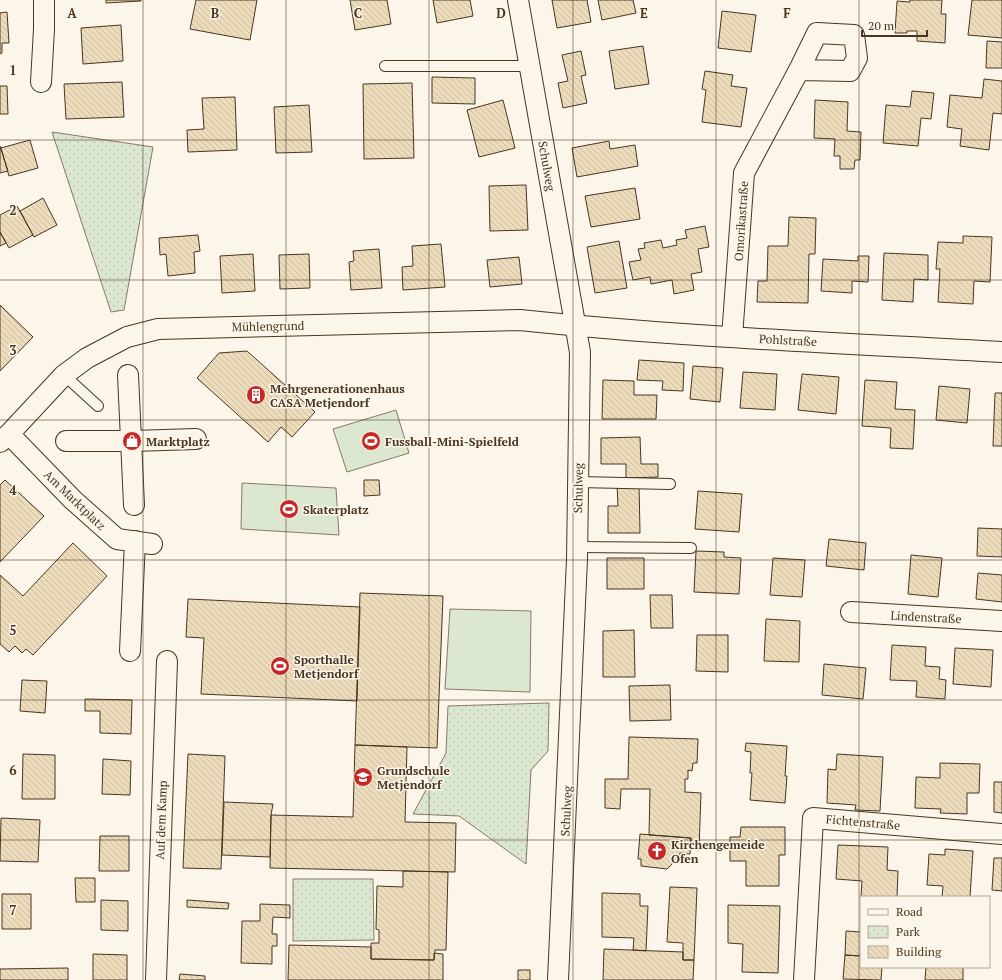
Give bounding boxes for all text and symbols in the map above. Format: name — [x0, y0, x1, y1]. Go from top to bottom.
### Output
text: A — [67, 4, 77, 22]
text: B — [211, 4, 219, 22]
text: C — [354, 4, 362, 22]
text: D — [496, 4, 506, 22]
text: E — [640, 4, 648, 22]
text: F — [783, 4, 791, 22]
scale bar — [862, 12, 927, 38]
text: 20 m — [868, 18, 895, 33]
text: 1 — [9, 61, 17, 79]
street label: Schulweg — [535, 140, 559, 193]
street label: Omorikastraße — [731, 180, 751, 262]
text: 2 — [9, 201, 17, 219]
street label: Mühlengrund — [232, 318, 305, 334]
street label: Pohlstraße — [759, 331, 817, 349]
text: 3 — [9, 341, 17, 359]
place label: Mehrgenerationenhaus CASA Metjendorf — [270, 381, 405, 410]
building icon: Mehrgenerationenhaus CASA Metjendorf — [245, 384, 267, 406]
shop icon: Marktplatz — [121, 430, 143, 452]
sports icon: Fussball-Mini-Spielfeld — [360, 430, 382, 452]
place label: Marktplatz — [146, 434, 210, 449]
place label: Fussball-Mini-Spielfeld — [385, 434, 520, 449]
street label: Schulweg — [570, 462, 586, 513]
street label: Am Marktplatz — [41, 467, 109, 533]
text: 4 — [9, 481, 17, 499]
sports icon: Skaterplatz — [278, 498, 300, 520]
place label: Skaterplatz — [303, 502, 369, 517]
street label: Lindenstraße — [890, 608, 962, 626]
text: 5 — [9, 621, 17, 639]
place label: Sporthalle Metjendorf — [294, 652, 360, 681]
sports icon: Sporthalle Metjendorf — [269, 655, 291, 677]
text: 6 — [9, 761, 17, 779]
place label: Grundschule Metjendorf — [377, 763, 450, 792]
school or university icon: Grundschule Metjendorf — [352, 766, 374, 788]
street label: Auf dem Kamp — [152, 780, 170, 860]
street label: Schulweg — [557, 785, 575, 837]
street label: Fichtenstraße — [825, 811, 901, 833]
place label: Kirchengemeide Ofen — [671, 837, 765, 866]
church icon: Kirchengemeide Ofen — [646, 840, 668, 862]
legend — [860, 896, 990, 968]
text: 7 — [9, 901, 17, 919]
text: Road — [896, 904, 923, 919]
text: Park — [896, 924, 921, 939]
text: Building — [896, 944, 942, 959]

